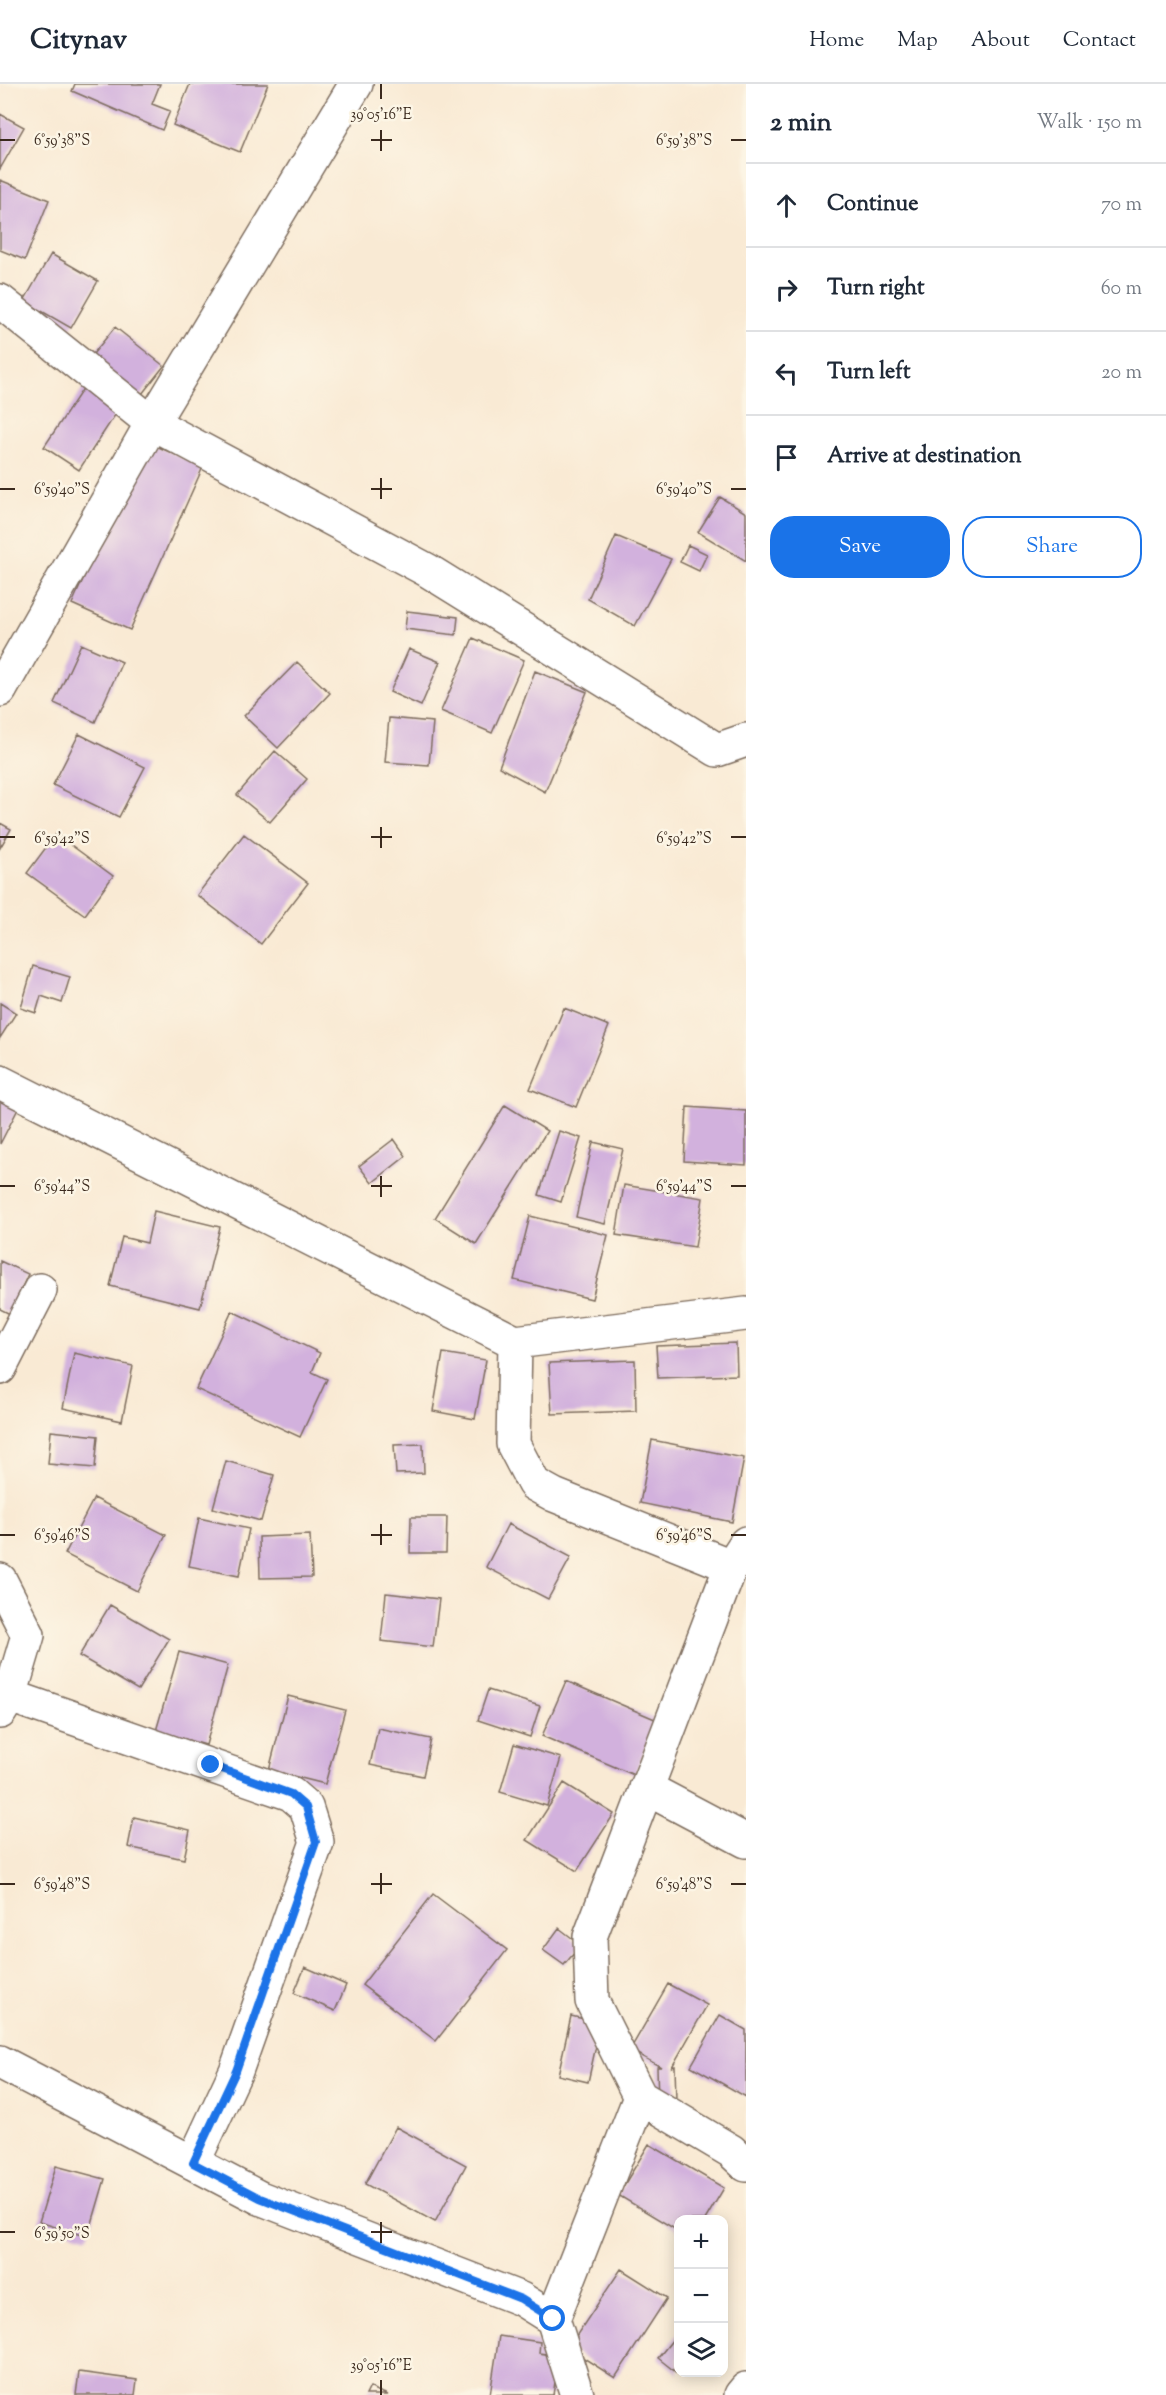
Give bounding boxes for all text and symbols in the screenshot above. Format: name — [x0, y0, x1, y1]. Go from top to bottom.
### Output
text: Citynav — [30, 21, 127, 61]
text: Home — [809, 26, 864, 56]
text: Map — [897, 26, 938, 56]
text: About — [971, 26, 1030, 56]
text: Contact — [1063, 26, 1136, 56]
text: 39°05'16"E — [350, 105, 412, 126]
text: 2 min — [770, 105, 832, 142]
text: Walk · 150 m — [1036, 109, 1142, 138]
text: 6°59'38"S — [34, 131, 90, 152]
text: 6°59'38"S — [656, 131, 712, 152]
icon: ahead — [770, 189, 803, 222]
text: Continue — [827, 189, 918, 221]
text: 70 m — [1101, 191, 1142, 220]
icon: right — [770, 273, 803, 306]
text: Turn right — [827, 273, 924, 305]
text: 60 m — [1101, 275, 1142, 304]
icon: left — [770, 357, 803, 390]
text: Turn left — [827, 357, 910, 389]
text: 20 m — [1101, 359, 1142, 388]
icon: arrive — [770, 441, 803, 474]
text: Arrive at destination — [827, 441, 1022, 473]
text: 6°59'40"S — [34, 480, 90, 501]
text: 6°59'40"S — [656, 480, 712, 501]
button: Save — [770, 516, 950, 578]
button: Share — [962, 516, 1142, 578]
text: 6°59'42"S — [34, 829, 90, 850]
text: 6°59'42"S — [656, 829, 712, 850]
text: 6°59'44"S — [34, 1177, 90, 1198]
text: 6°59'44"S — [656, 1177, 712, 1198]
text: 6°59'46"S — [34, 1526, 90, 1547]
text: 6°59'46"S — [656, 1526, 712, 1547]
route end — [197, 1751, 223, 1777]
text: 6°59'48"S — [34, 1875, 90, 1896]
text: 6°59'48"S — [656, 1875, 712, 1896]
map controls — [674, 2215, 728, 2377]
button: + — [674, 2215, 728, 2269]
text: 6°59'50"S — [34, 2224, 90, 2245]
button: − — [674, 2269, 728, 2323]
route start — [539, 2305, 565, 2331]
button: layers — [674, 2323, 728, 2377]
text: 39°05'16"E — [350, 2356, 412, 2377]

